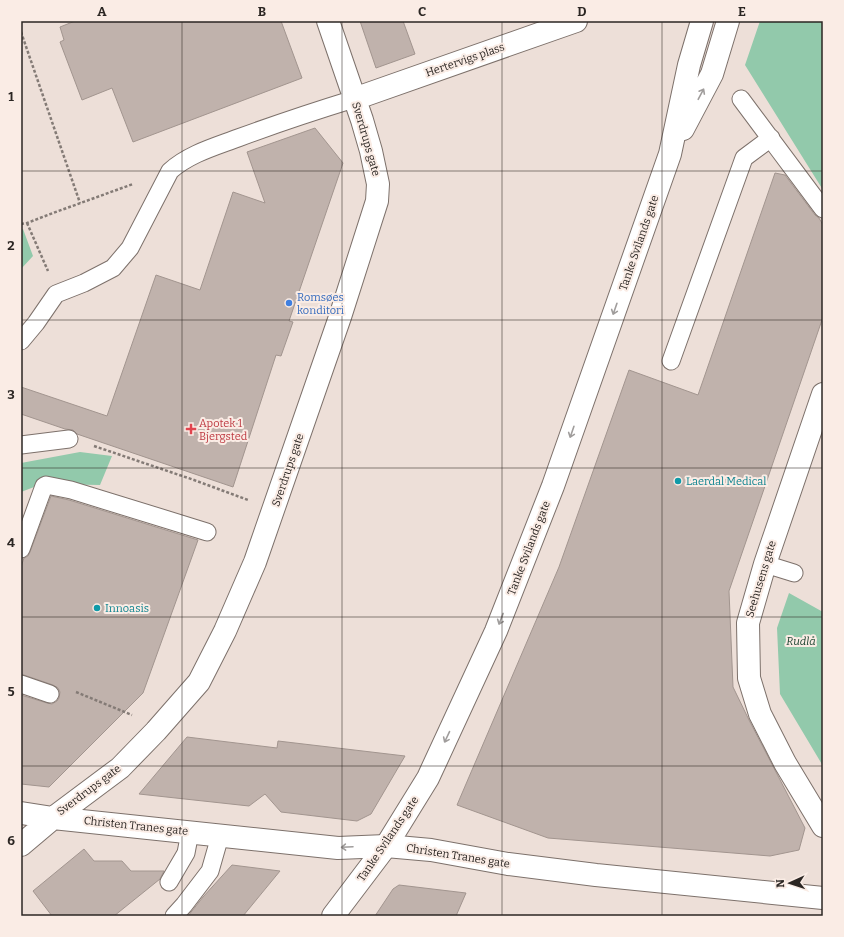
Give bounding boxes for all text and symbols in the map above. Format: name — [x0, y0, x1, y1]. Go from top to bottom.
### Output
text: A — [97, 4, 107, 19]
text: B — [258, 4, 266, 19]
text: C — [418, 4, 426, 19]
text: D — [577, 4, 587, 19]
text: E — [738, 4, 746, 19]
street label: Hertervigs plass — [424, 40, 506, 80]
one-way arrow — [698, 88, 706, 100]
text: 1 — [8, 89, 14, 104]
street label: Sverdrups gate — [349, 100, 383, 178]
street label: Tanke Svilands gate — [617, 194, 661, 292]
text: 2 — [7, 238, 15, 253]
place label: Romsøes konditori — [297, 291, 345, 317]
marker: Romsøes konditori — [284, 298, 294, 308]
one-way arrow — [611, 303, 619, 315]
text: 3 — [7, 387, 15, 402]
place label: Apotek 1 Bjergsted — [199, 417, 248, 443]
marker: Apotek 1 Bjergsted — [186, 424, 196, 434]
one-way arrow — [568, 425, 575, 438]
street label: Sverdrups gate — [269, 432, 307, 508]
place label: Laerdal Medical — [686, 475, 766, 488]
marker: Laerdal Medical — [673, 476, 683, 486]
street label: Tanke Svilands gate — [505, 499, 553, 597]
text: 4 — [7, 535, 15, 550]
street label: Seehusens gate — [743, 539, 779, 619]
place label: Innoasis — [105, 602, 149, 615]
marker: Innoasis — [92, 603, 102, 613]
one-way arrow — [496, 612, 504, 624]
park label: Rudlå — [786, 635, 816, 648]
text: 5 — [7, 684, 15, 699]
one-way arrow — [443, 731, 450, 743]
street label: Sverdrups gate — [55, 762, 123, 818]
street label: Tanke Svilands gate — [355, 794, 421, 884]
street label: Christen Tranes gate — [83, 814, 189, 838]
text: 6 — [7, 833, 15, 848]
street label: Christen Tranes gate — [405, 841, 511, 871]
one-way arrow — [341, 844, 354, 851]
north arrow — [770, 863, 810, 903]
text: N — [774, 878, 787, 888]

